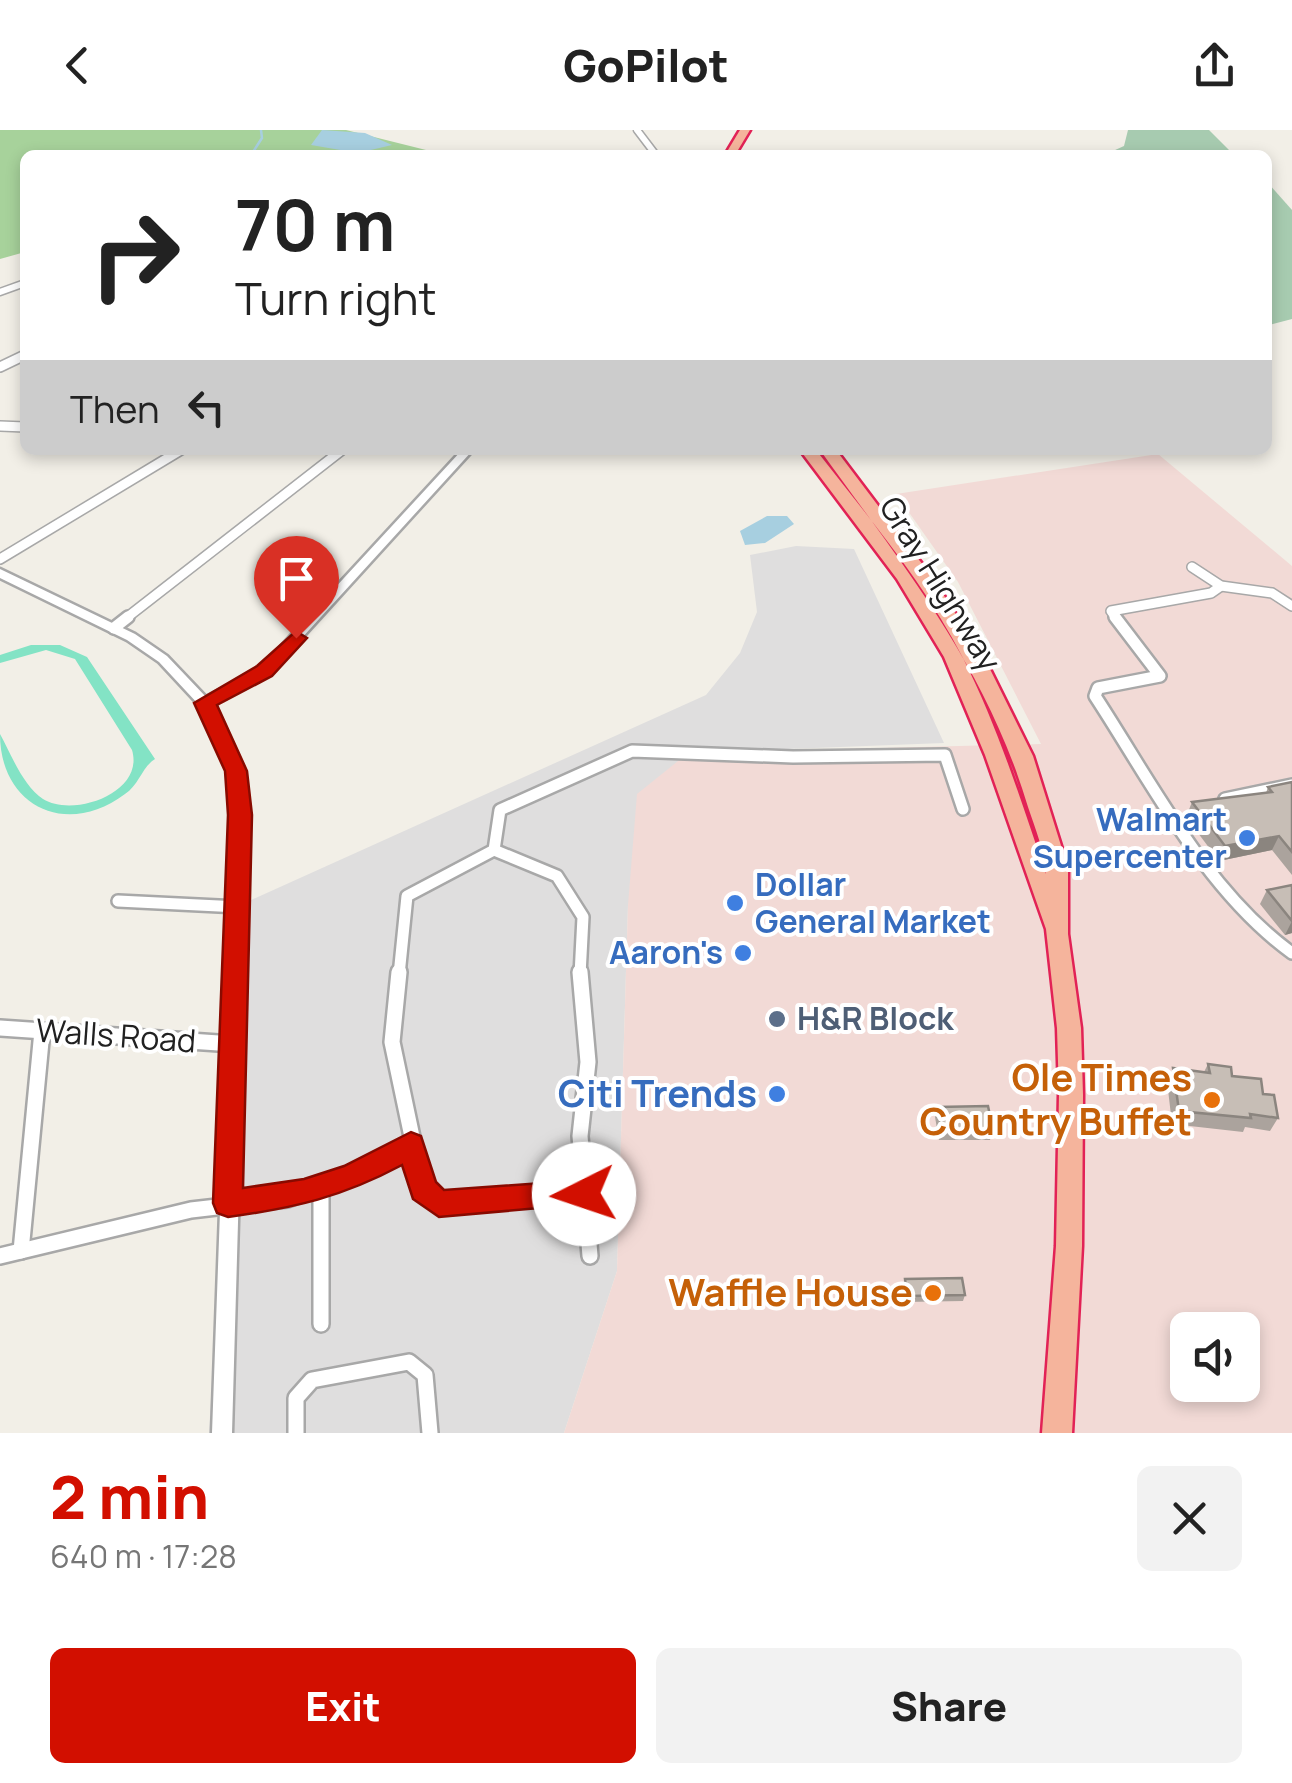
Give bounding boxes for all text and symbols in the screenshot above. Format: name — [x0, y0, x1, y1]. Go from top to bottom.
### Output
text: GoPilot — [563, 34, 729, 96]
icon: back — [50, 38, 105, 93]
icon: share — [1187, 38, 1242, 93]
text: 70 m — [235, 176, 395, 272]
icon: right — [70, 190, 200, 320]
text: Turn right — [235, 267, 436, 329]
icon: left — [179, 380, 234, 435]
text: Then — [70, 382, 159, 434]
street label: Gray Highway — [870, 488, 1012, 679]
pin — [254, 536, 339, 639]
icon: arrive — [269, 551, 324, 606]
place label: Walmart Supercenter — [1033, 797, 1227, 878]
marker: Walmart Supercenter — [1236, 827, 1258, 849]
place label: Dollar General Market — [755, 862, 991, 943]
marker: Dollar General Market — [724, 892, 746, 914]
place label: Aaron's — [609, 930, 723, 974]
marker: Aaron's — [732, 942, 754, 964]
place label: H&R Block — [797, 996, 954, 1040]
street label: Walls Road — [35, 1007, 198, 1063]
marker: H&R Block — [766, 1008, 788, 1030]
place label: Ole Times Country Buffet — [920, 1050, 1192, 1146]
place label: Citi Trends — [558, 1066, 757, 1118]
marker: Citi Trends — [766, 1083, 788, 1105]
marker: Ole Times Country Buffet — [1201, 1089, 1223, 1111]
position arrow — [532, 1142, 636, 1246]
place label: Waffle House — [668, 1265, 913, 1317]
marker: Waffle House — [922, 1282, 944, 1304]
map controls — [1170, 1312, 1260, 1402]
button: sound — [1170, 1312, 1260, 1402]
text: 2 min — [50, 1455, 209, 1537]
button: close — [1137, 1466, 1242, 1571]
text: 640 m · 17:28 — [50, 1534, 237, 1578]
button: Exit — [50, 1648, 636, 1763]
button: Share — [656, 1648, 1242, 1763]

